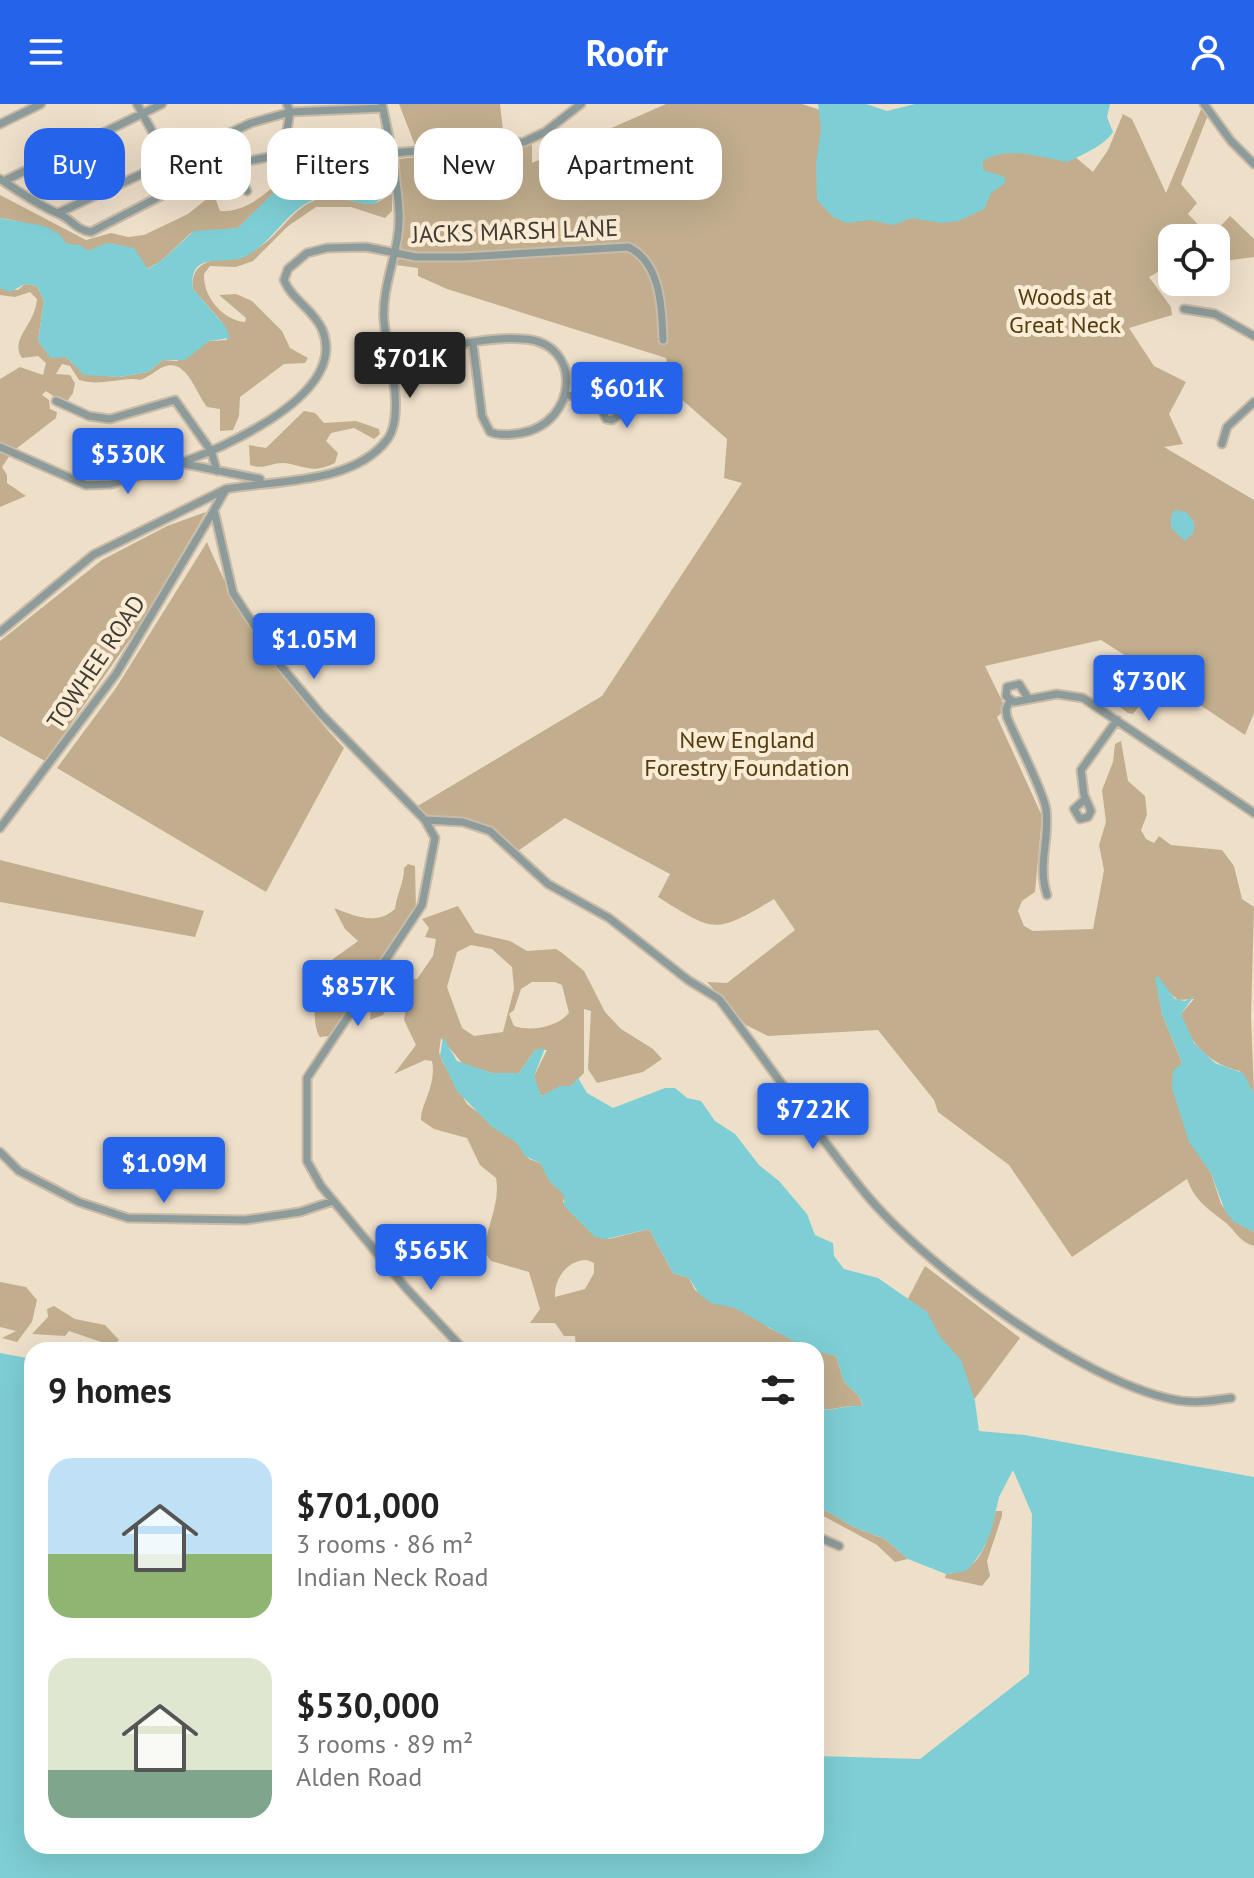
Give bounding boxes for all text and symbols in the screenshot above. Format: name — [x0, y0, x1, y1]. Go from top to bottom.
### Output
text: Roofr — [586, 29, 668, 76]
icon: menu — [24, 30, 68, 74]
icon: person — [1186, 30, 1230, 74]
chip: Buy — [24, 128, 125, 200]
chip: Rent — [141, 128, 251, 200]
chip: Filters — [267, 128, 398, 200]
chip: New — [414, 128, 523, 200]
chip: Apartment — [539, 128, 722, 200]
street label: JACKS MARSH LANE — [410, 212, 619, 250]
map controls — [1158, 224, 1230, 296]
button: locate — [1158, 224, 1230, 296]
park label: Woods at Great Neck — [1009, 281, 1121, 340]
pin: $701K — [354, 332, 466, 400]
text: $701K — [372, 341, 448, 374]
pin: $601K — [571, 362, 683, 430]
text: $601K — [589, 371, 665, 404]
pin: $530K — [72, 428, 184, 496]
text: $530K — [90, 437, 166, 470]
street label: TOWHEE ROAD — [40, 589, 152, 735]
pin: $1.05M — [249, 613, 379, 681]
text: $1.05M — [271, 622, 357, 655]
pin: $730K — [1093, 655, 1205, 723]
text: $730K — [1111, 664, 1187, 697]
park label: New England Forestry Foundation — [644, 724, 850, 783]
pin: $857K — [302, 960, 414, 1028]
text: $857K — [320, 969, 396, 1002]
pin: $722K — [757, 1083, 869, 1151]
text: $722K — [775, 1092, 851, 1125]
pin: $1.09M — [99, 1137, 229, 1205]
text: $1.09M — [121, 1146, 207, 1179]
pin: $565K — [375, 1224, 487, 1292]
text: $565K — [393, 1233, 469, 1266]
text: 9 homes — [48, 1368, 172, 1412]
icon: filters — [756, 1368, 800, 1412]
text: $701,000 — [296, 1483, 440, 1527]
icon: home — [112, 1490, 208, 1586]
text: 3 rooms · 86 m² — [296, 1527, 473, 1560]
text: Indian Neck Road — [296, 1560, 489, 1593]
text: $530,000 — [296, 1683, 440, 1727]
icon: home — [112, 1690, 208, 1786]
text: 3 rooms · 89 m² — [296, 1727, 473, 1760]
text: Alden Road — [296, 1760, 422, 1793]

